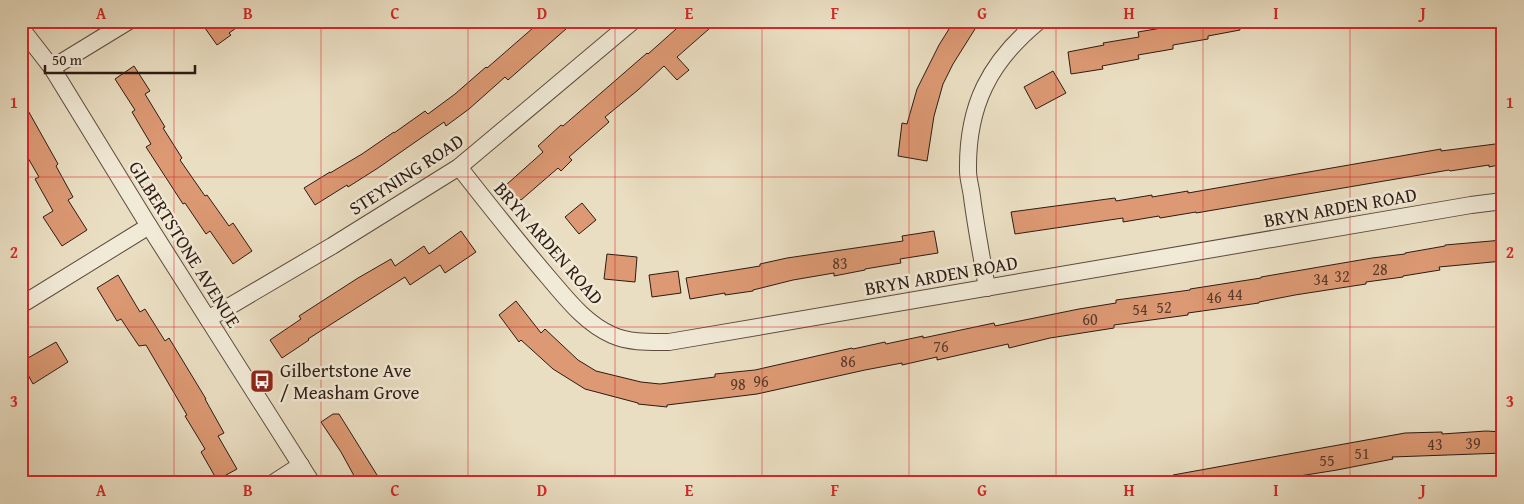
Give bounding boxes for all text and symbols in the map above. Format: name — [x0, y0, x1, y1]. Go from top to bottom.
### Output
text: A — [96, 1, 107, 25]
text: B — [243, 1, 253, 25]
text: C — [390, 1, 400, 25]
text: D — [537, 1, 547, 25]
text: E — [685, 1, 694, 25]
text: F — [831, 1, 839, 25]
text: G — [977, 1, 987, 25]
text: H — [1123, 1, 1135, 25]
text: I — [1273, 1, 1279, 25]
text: J — [1417, 1, 1426, 25]
scale bar — [45, 42, 195, 74]
text: 50 m — [52, 49, 83, 70]
text: 1 — [10, 90, 18, 114]
text: 1 — [1506, 90, 1514, 114]
street label: STEYNING ROAD — [343, 126, 469, 222]
street label: GILBERTSTONE AVENUE — [122, 155, 248, 333]
street label: BRYN ARDEN ROAD — [488, 175, 610, 311]
street label: BRYN ARDEN ROAD — [1261, 180, 1419, 234]
text: 2 — [10, 240, 18, 264]
text: 2 — [1506, 240, 1514, 264]
street label: BRYN ARDEN ROAD — [862, 248, 1020, 302]
house number: 83 — [832, 251, 848, 275]
house number: 28 — [1372, 257, 1388, 281]
house number: 32 — [1334, 264, 1350, 288]
house number: 34 — [1313, 267, 1329, 291]
house number: 44 — [1227, 282, 1243, 306]
house number: 46 — [1206, 285, 1222, 309]
house number: 52 — [1156, 295, 1172, 319]
house number: 54 — [1132, 297, 1148, 321]
house number: 60 — [1082, 307, 1098, 331]
house number: 76 — [933, 334, 949, 358]
house number: 86 — [840, 349, 856, 373]
place label: Gilbertstone Ave / Measham Grove — [280, 356, 420, 406]
bus stop icon: Gilbertstone Ave / Measham Grove — [249, 368, 275, 394]
house number: 96 — [753, 369, 769, 393]
house number: 98 — [730, 372, 746, 396]
text: 3 — [10, 389, 18, 413]
text: 3 — [1506, 389, 1514, 413]
house number: 39 — [1465, 431, 1481, 455]
house number: 43 — [1427, 432, 1443, 456]
house number: 51 — [1354, 441, 1370, 465]
house number: 55 — [1319, 448, 1335, 472]
text: A — [96, 478, 107, 502]
text: B — [243, 478, 253, 502]
text: C — [390, 478, 400, 502]
text: D — [537, 478, 547, 502]
text: E — [685, 478, 694, 502]
text: F — [831, 478, 839, 502]
text: G — [977, 478, 987, 502]
text: H — [1123, 478, 1135, 502]
text: I — [1273, 478, 1279, 502]
text: J — [1417, 478, 1426, 502]

